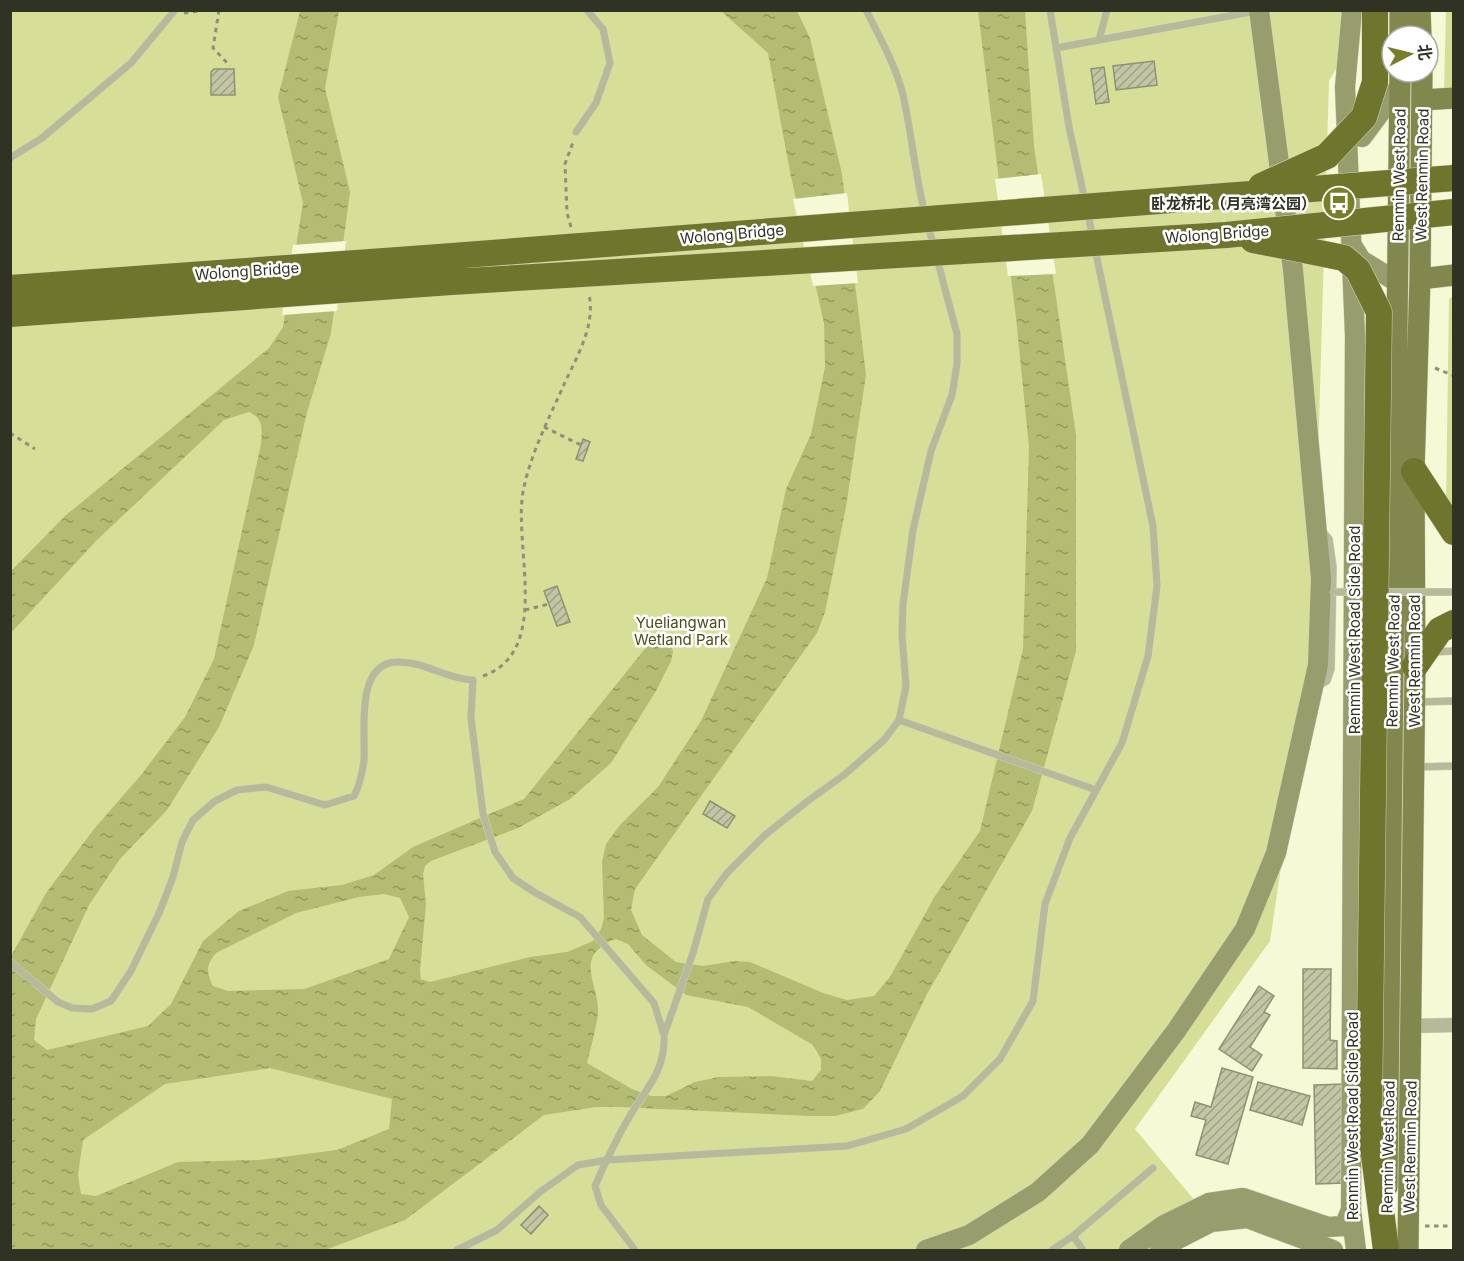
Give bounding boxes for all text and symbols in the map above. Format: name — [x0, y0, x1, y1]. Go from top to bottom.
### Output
north arrow — [1380, 24, 1440, 84]
text: 北 — [1414, 43, 1436, 61]
street label: Renmin West Road — [1388, 108, 1410, 242]
street label: West Renmin Road — [1411, 108, 1433, 242]
bus stop icon: 卧龙桥北（月亮湾公园） — [1321, 185, 1357, 221]
place label: 卧龙桥北（月亮湾公园） — [1151, 194, 1316, 213]
street label: Wolong Bridge — [679, 220, 785, 248]
street label: Wolong Bridge — [1164, 221, 1270, 247]
street label: Wolong Bridge — [194, 258, 300, 284]
street label: Renmin West Road Side Road — [1345, 526, 1364, 734]
street label: Renmin West Road — [1382, 594, 1404, 728]
street label: West Renmin Road — [1405, 595, 1424, 727]
park label: Yueliangwan Wetland Park — [634, 613, 729, 649]
street label: Renmin West Road Side Road — [1343, 1012, 1362, 1220]
street label: Renmin West Road — [1377, 1080, 1399, 1214]
street label: West Renmin Road — [1399, 1080, 1421, 1214]

